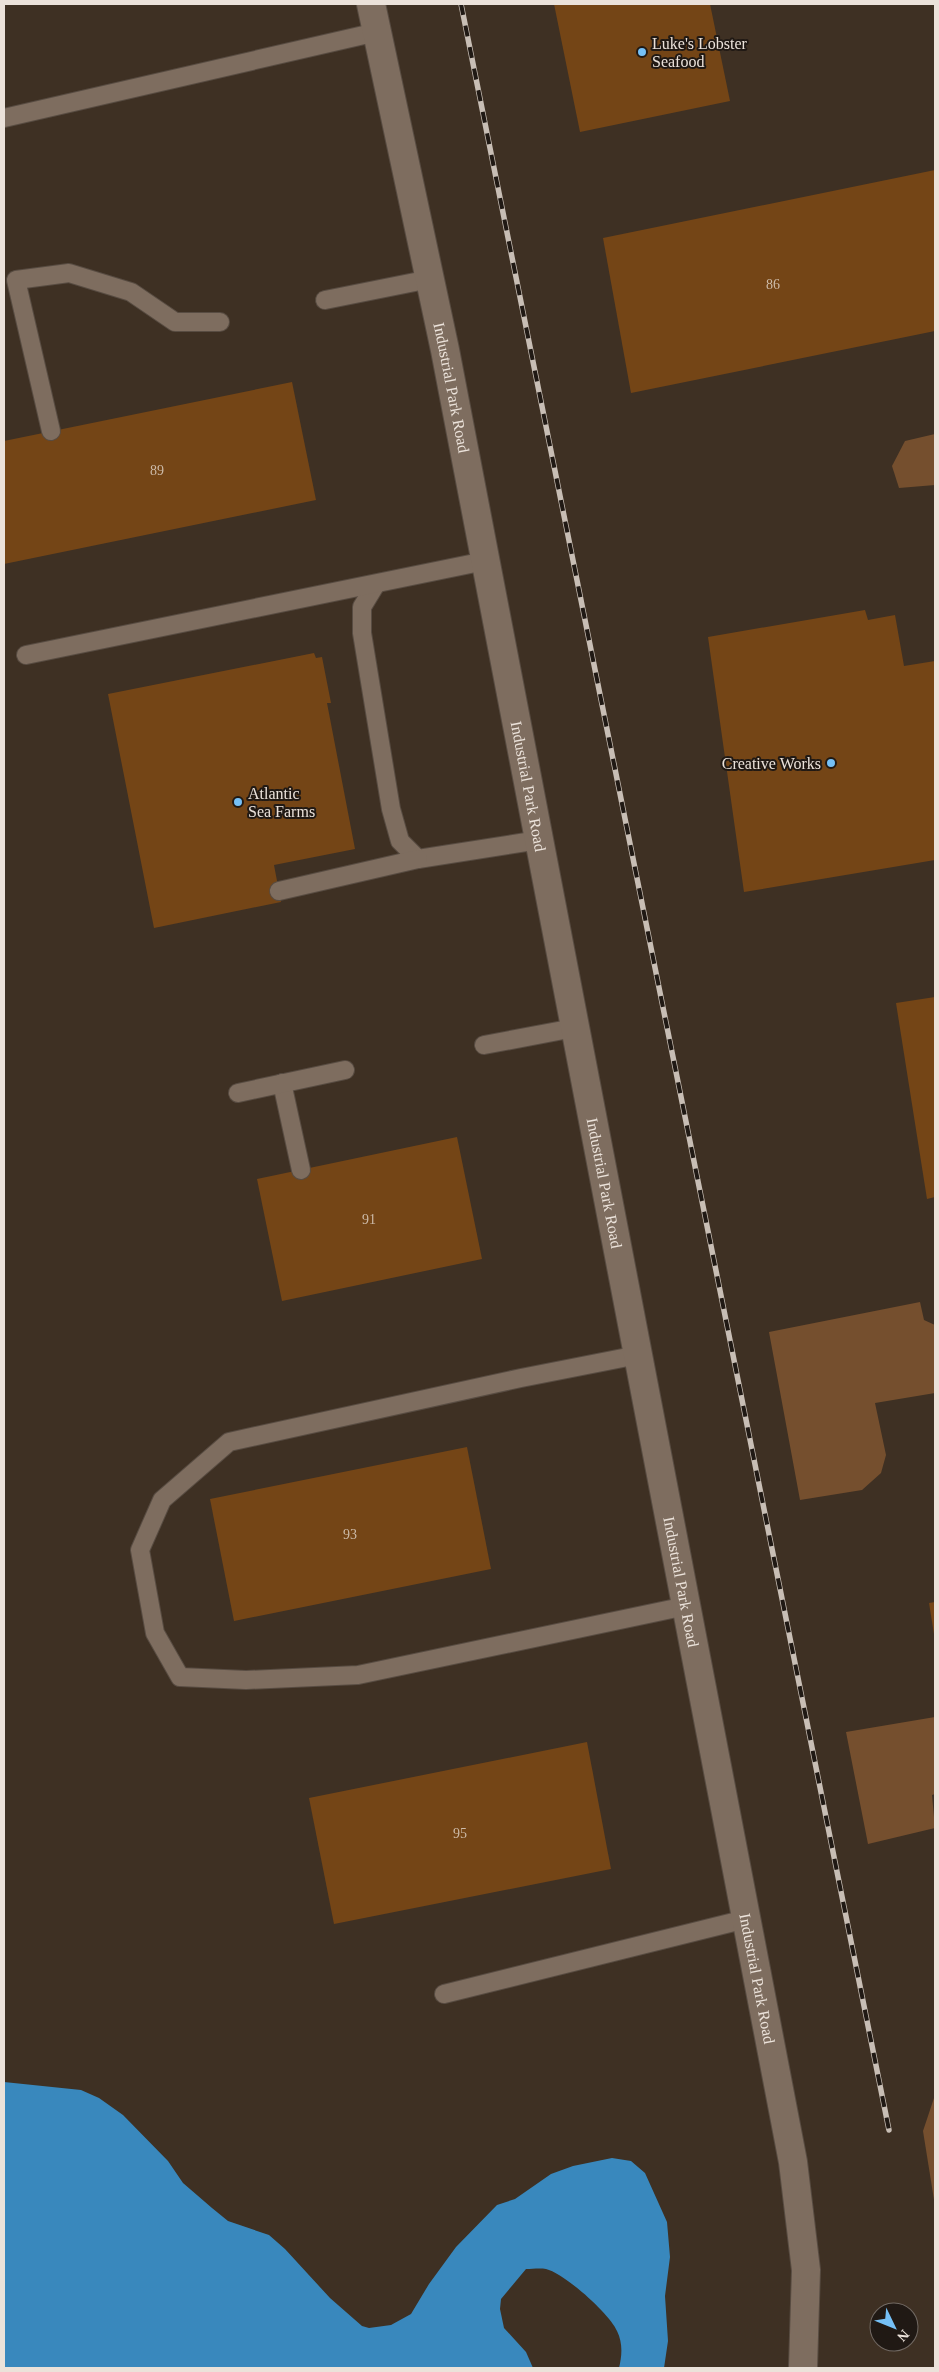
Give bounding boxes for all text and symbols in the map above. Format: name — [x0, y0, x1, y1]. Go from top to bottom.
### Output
place label: Luke's Lobster Seafood — [652, 35, 748, 70]
marker: Luke's Lobster Seafood — [636, 46, 648, 58]
house number: 86 — [766, 277, 780, 292]
street label: Industrial Park Road — [430, 321, 473, 454]
house number: 89 — [150, 463, 164, 478]
street label: Industrial Park Road — [507, 720, 549, 853]
place label: Creative Works — [722, 755, 821, 772]
marker: Creative Works — [825, 757, 837, 769]
place label: Atlantic Sea Farms — [248, 785, 315, 820]
marker: Atlantic Sea Farms — [232, 796, 244, 808]
street label: Industrial Park Road — [584, 1116, 625, 1250]
house number: 91 — [362, 1212, 376, 1227]
street label: Industrial Park Road — [660, 1515, 702, 1648]
house number: 93 — [343, 1527, 357, 1542]
house number: 95 — [453, 1826, 467, 1841]
street label: Industrial Park Road — [736, 1912, 778, 2045]
north arrow — [869, 2302, 919, 2352]
text: N — [894, 2327, 912, 2344]

